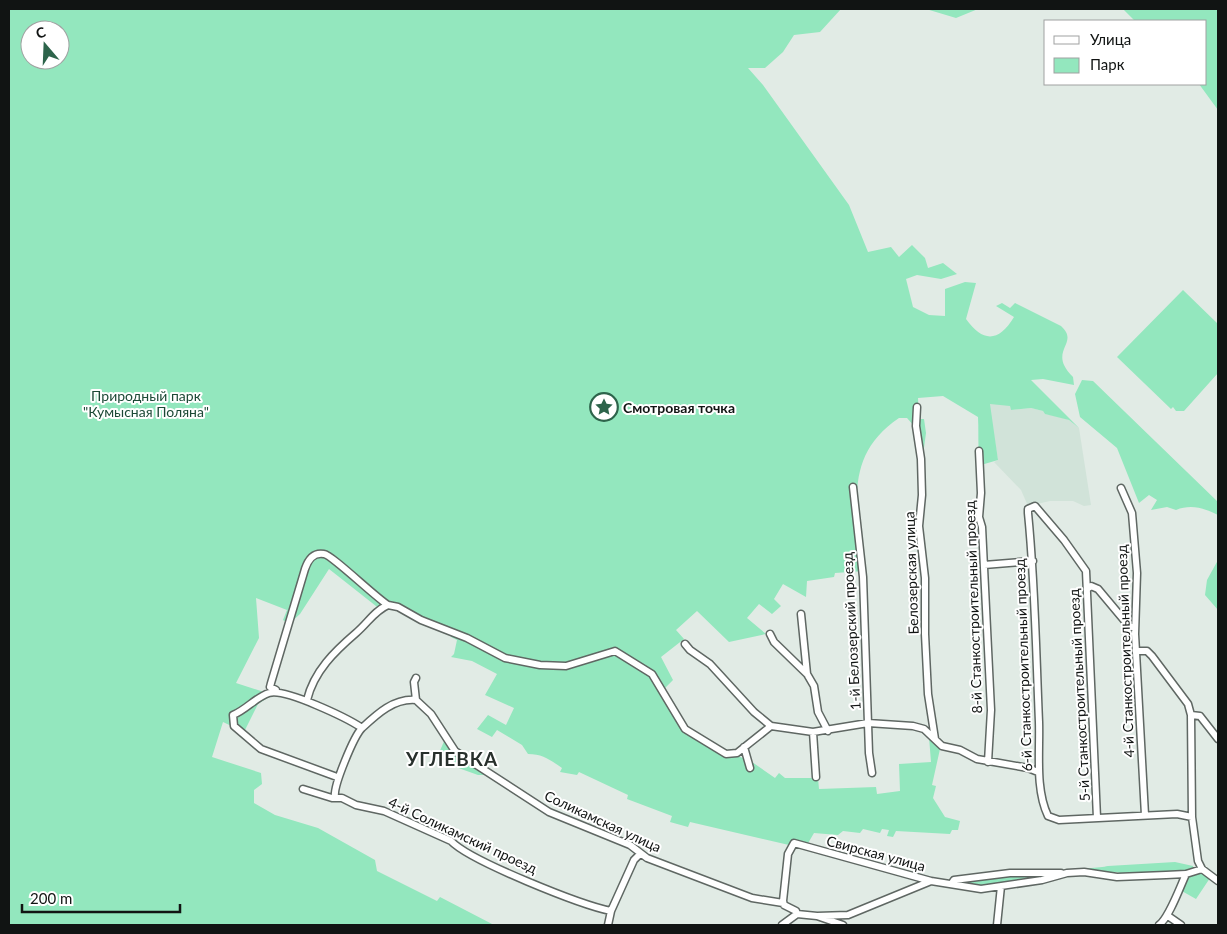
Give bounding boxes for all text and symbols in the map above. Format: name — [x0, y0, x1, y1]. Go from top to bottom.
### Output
north arrow — [20, 20, 70, 70]
legend — [1044, 20, 1207, 85]
text: С — [33, 22, 48, 42]
text: Улица — [1090, 30, 1131, 48]
text: Парк — [1090, 55, 1125, 73]
park label: Природный парк "Кумысная Поляна" — [83, 387, 209, 420]
place icon: Смотровая точка — [589, 392, 619, 422]
place label: Смотровая точка — [623, 399, 735, 416]
street label: 8-й Станкостроительный проезд — [961, 500, 985, 714]
street label: Белозерская улица — [900, 511, 922, 635]
street label: 4-й Станкостроительный проезд — [1113, 544, 1137, 758]
street label: 1-й Белозерский проезд — [838, 551, 864, 710]
street label: 6-й Станкостроительный проезд — [1011, 558, 1035, 772]
street label: 5-й Станкостроительный проезд — [1065, 588, 1093, 802]
district label: УГЛЕВКА — [405, 747, 498, 770]
street label: Соликамская улица — [542, 786, 664, 856]
street label: 4-й Соликамский проезд — [386, 793, 540, 877]
street label: Свирская улица — [825, 832, 927, 874]
scale bar — [22, 882, 180, 914]
text: 200 m — [30, 889, 72, 907]

